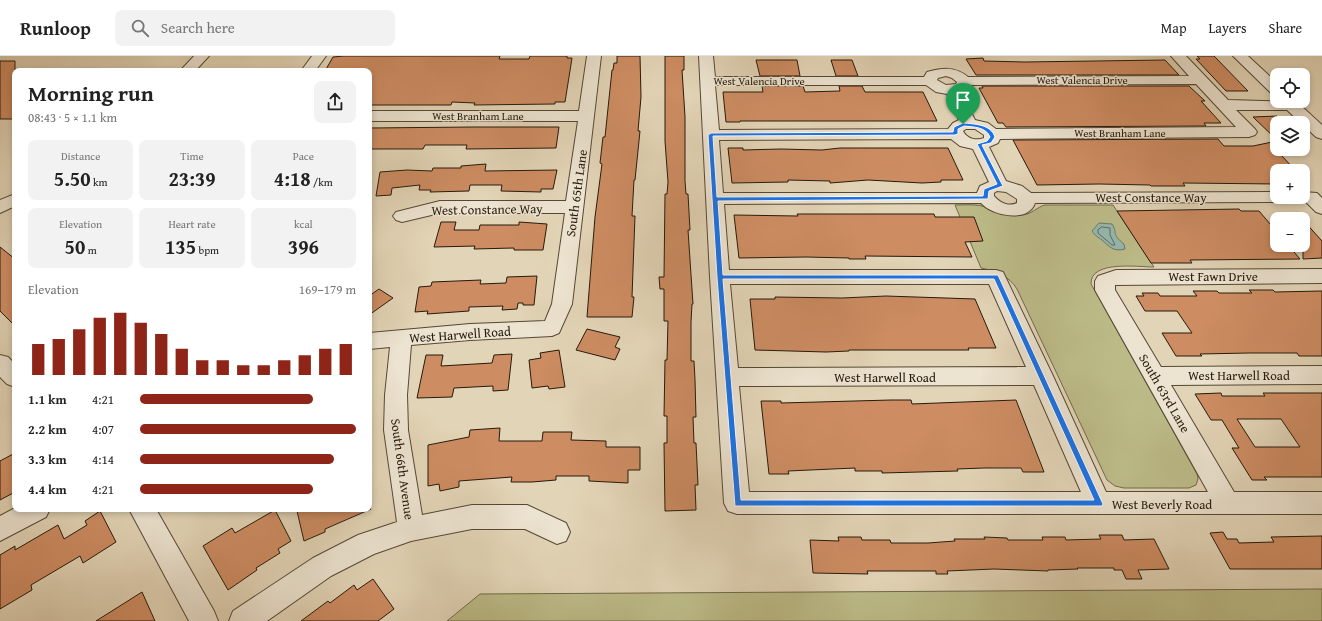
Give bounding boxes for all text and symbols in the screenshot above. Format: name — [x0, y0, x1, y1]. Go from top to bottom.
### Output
search box — [115, 10, 395, 46]
text: Runloop — [20, 14, 91, 42]
icon: search — [129, 17, 151, 39]
text: Search here — [161, 17, 235, 38]
text: Map — [1161, 18, 1187, 38]
text: Layers — [1209, 18, 1247, 38]
text: Share — [1269, 18, 1302, 38]
map controls — [1270, 68, 1310, 252]
button: locate — [1270, 68, 1310, 108]
street label: West Valencia Drive — [1036, 72, 1128, 88]
street label: West Valencia Drive — [713, 73, 805, 89]
text: Morning run — [28, 77, 154, 109]
button: share — [314, 81, 356, 123]
pin — [946, 83, 980, 124]
icon: arrive — [952, 89, 974, 111]
text: 08:43 · 5 × 1.1 km — [28, 108, 117, 127]
street label: West Branham Lane — [432, 108, 524, 124]
button: layers — [1270, 116, 1310, 156]
street label: West Branham Lane — [1074, 125, 1166, 141]
text: Distance — [61, 148, 100, 164]
text: Time — [180, 148, 204, 164]
text: Pace — [293, 148, 314, 164]
street label: South 65th Lane — [561, 148, 592, 238]
text: 5.50 — [54, 164, 91, 193]
text: 23:39 — [168, 164, 216, 193]
text: 4:18 — [274, 164, 311, 193]
button: + — [1270, 164, 1310, 204]
text: km — [91, 174, 108, 190]
text: /km — [311, 174, 333, 190]
street label: West Constance Way — [1095, 188, 1207, 207]
street label: West Constance Way — [431, 199, 543, 220]
button: − — [1270, 212, 1310, 252]
text: Elevation — [59, 216, 102, 232]
text: Heart rate — [168, 216, 216, 232]
text: kcal — [294, 216, 313, 232]
text: 50 — [65, 232, 85, 261]
text: 135 — [165, 232, 196, 261]
text: 396 — [288, 232, 319, 261]
text: m — [85, 242, 97, 258]
text: bpm — [196, 242, 219, 258]
street label: West Fawn Drive — [1168, 267, 1258, 286]
text: Elevation — [28, 280, 79, 299]
text: 169–179 m — [299, 280, 356, 299]
street label: West Harwell Road — [409, 321, 512, 348]
street label: South 63rd Lane — [1134, 350, 1195, 436]
street label: West Harwell Road — [1188, 366, 1290, 385]
street label: West Harwell Road — [834, 368, 936, 387]
text: 1.1 km — [28, 390, 67, 409]
text: 4:21 — [92, 390, 114, 409]
street label: South 66th Avenue — [386, 417, 419, 521]
text: 2.2 km — [28, 420, 67, 439]
text: 4:07 — [92, 420, 114, 439]
text: 3.3 km — [28, 450, 67, 469]
text: 4:14 — [92, 450, 114, 469]
text: 4.4 km — [28, 480, 67, 499]
text: 4:21 — [92, 480, 114, 499]
street label: West Beverly Road — [1112, 495, 1212, 514]

